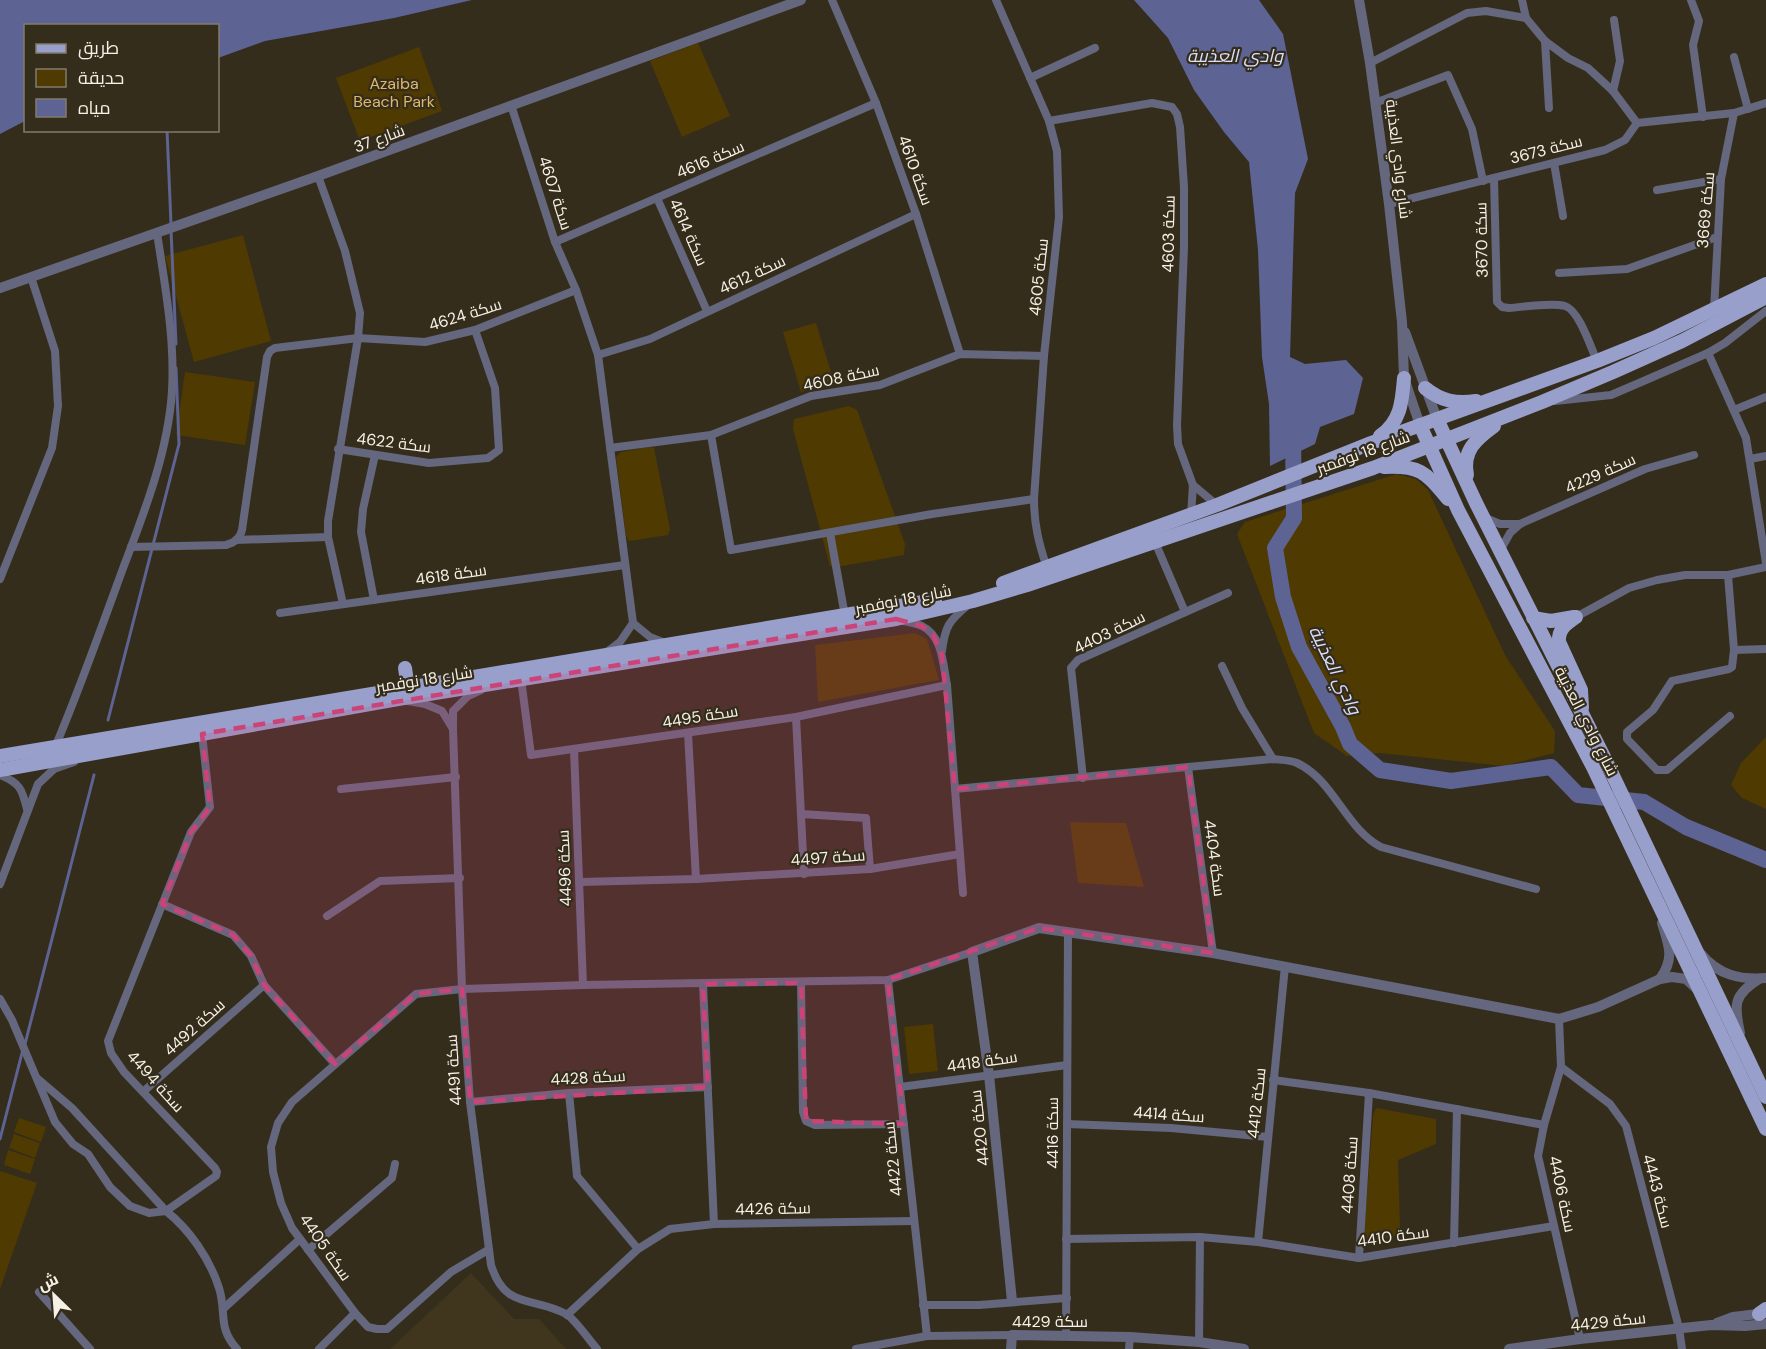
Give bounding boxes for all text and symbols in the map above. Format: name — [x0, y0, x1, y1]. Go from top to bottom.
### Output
legend — [24, 24, 219, 132]
text: طريق — [78, 36, 119, 60]
water label: وادي العذيبة — [1187, 44, 1284, 70]
text: حديقة — [78, 66, 124, 90]
park label: Azaiba Beach Park — [353, 73, 435, 112]
text: مياه — [78, 96, 111, 120]
street label: شارع وادي العذيبة — [1378, 98, 1416, 220]
street label: شارع 37 — [351, 120, 408, 158]
street label: سكة 3673 — [1508, 130, 1585, 169]
street label: سكة 4610 — [893, 132, 938, 208]
street label: سكة 4616 — [673, 136, 747, 183]
street label: سكة 4607 — [534, 154, 577, 233]
street label: سكة 3669 — [1692, 171, 1719, 249]
street label: سكة 4614 — [664, 195, 713, 269]
street label: سكة 4603 — [1157, 195, 1180, 273]
street label: سكة 3670 — [1470, 202, 1493, 278]
street label: سكة 4605 — [1024, 237, 1053, 317]
street label: سكة 4612 — [715, 250, 789, 299]
street label: سكة 4624 — [426, 293, 504, 336]
street label: سكة 4608 — [801, 359, 881, 396]
street label: شارع 18 نوفمبر — [1313, 426, 1413, 480]
street label: سكة 4622 — [355, 428, 432, 457]
street label: سكة 4229 — [1562, 449, 1639, 498]
street label: سكة 4618 — [414, 559, 488, 590]
street label: شارع 18 نوفمبر — [852, 580, 953, 620]
street label: سكة 4403 — [1070, 606, 1148, 659]
water label: وادي العذيبة — [1301, 622, 1367, 720]
street label: شارع 18 نوفمبر — [373, 661, 474, 699]
street label: شارع وادي العذيبة — [1547, 663, 1623, 781]
street label: سكة 4495 — [661, 700, 739, 733]
street label: سكة 4404 — [1199, 818, 1230, 898]
street label: سكة 4496 — [553, 829, 576, 907]
street label: سكة 4497 — [790, 844, 866, 871]
street label: سكة 4492 — [159, 994, 229, 1060]
street label: سكة 4491 — [441, 1034, 466, 1106]
street label: سكة 4494 — [122, 1046, 189, 1117]
street label: سكة 4418 — [945, 1046, 1019, 1077]
street label: سكة 4428 — [550, 1065, 626, 1090]
street label: سكة 4412 — [1242, 1067, 1271, 1139]
street label: سكة 4420 — [965, 1089, 994, 1167]
street label: سكة 4416 — [1042, 1097, 1063, 1169]
street label: سكة 4414 — [1133, 1102, 1205, 1127]
street label: سكة 4422 — [878, 1120, 907, 1197]
street label: سكة 4408 — [1336, 1136, 1363, 1214]
street label: سكة 4443 — [1638, 1152, 1677, 1230]
street label: سكة 4406 — [1544, 1154, 1581, 1234]
street label: سكة 4426 — [735, 1197, 811, 1220]
street label: سكة 4405 — [295, 1210, 356, 1285]
street label: سكة 4410 — [1356, 1221, 1430, 1252]
north arrow — [24, 1265, 84, 1325]
text: ش — [34, 1268, 62, 1296]
street label: سكة 4429 — [1569, 1307, 1647, 1336]
street label: سكة 4429 — [1012, 1311, 1088, 1332]

